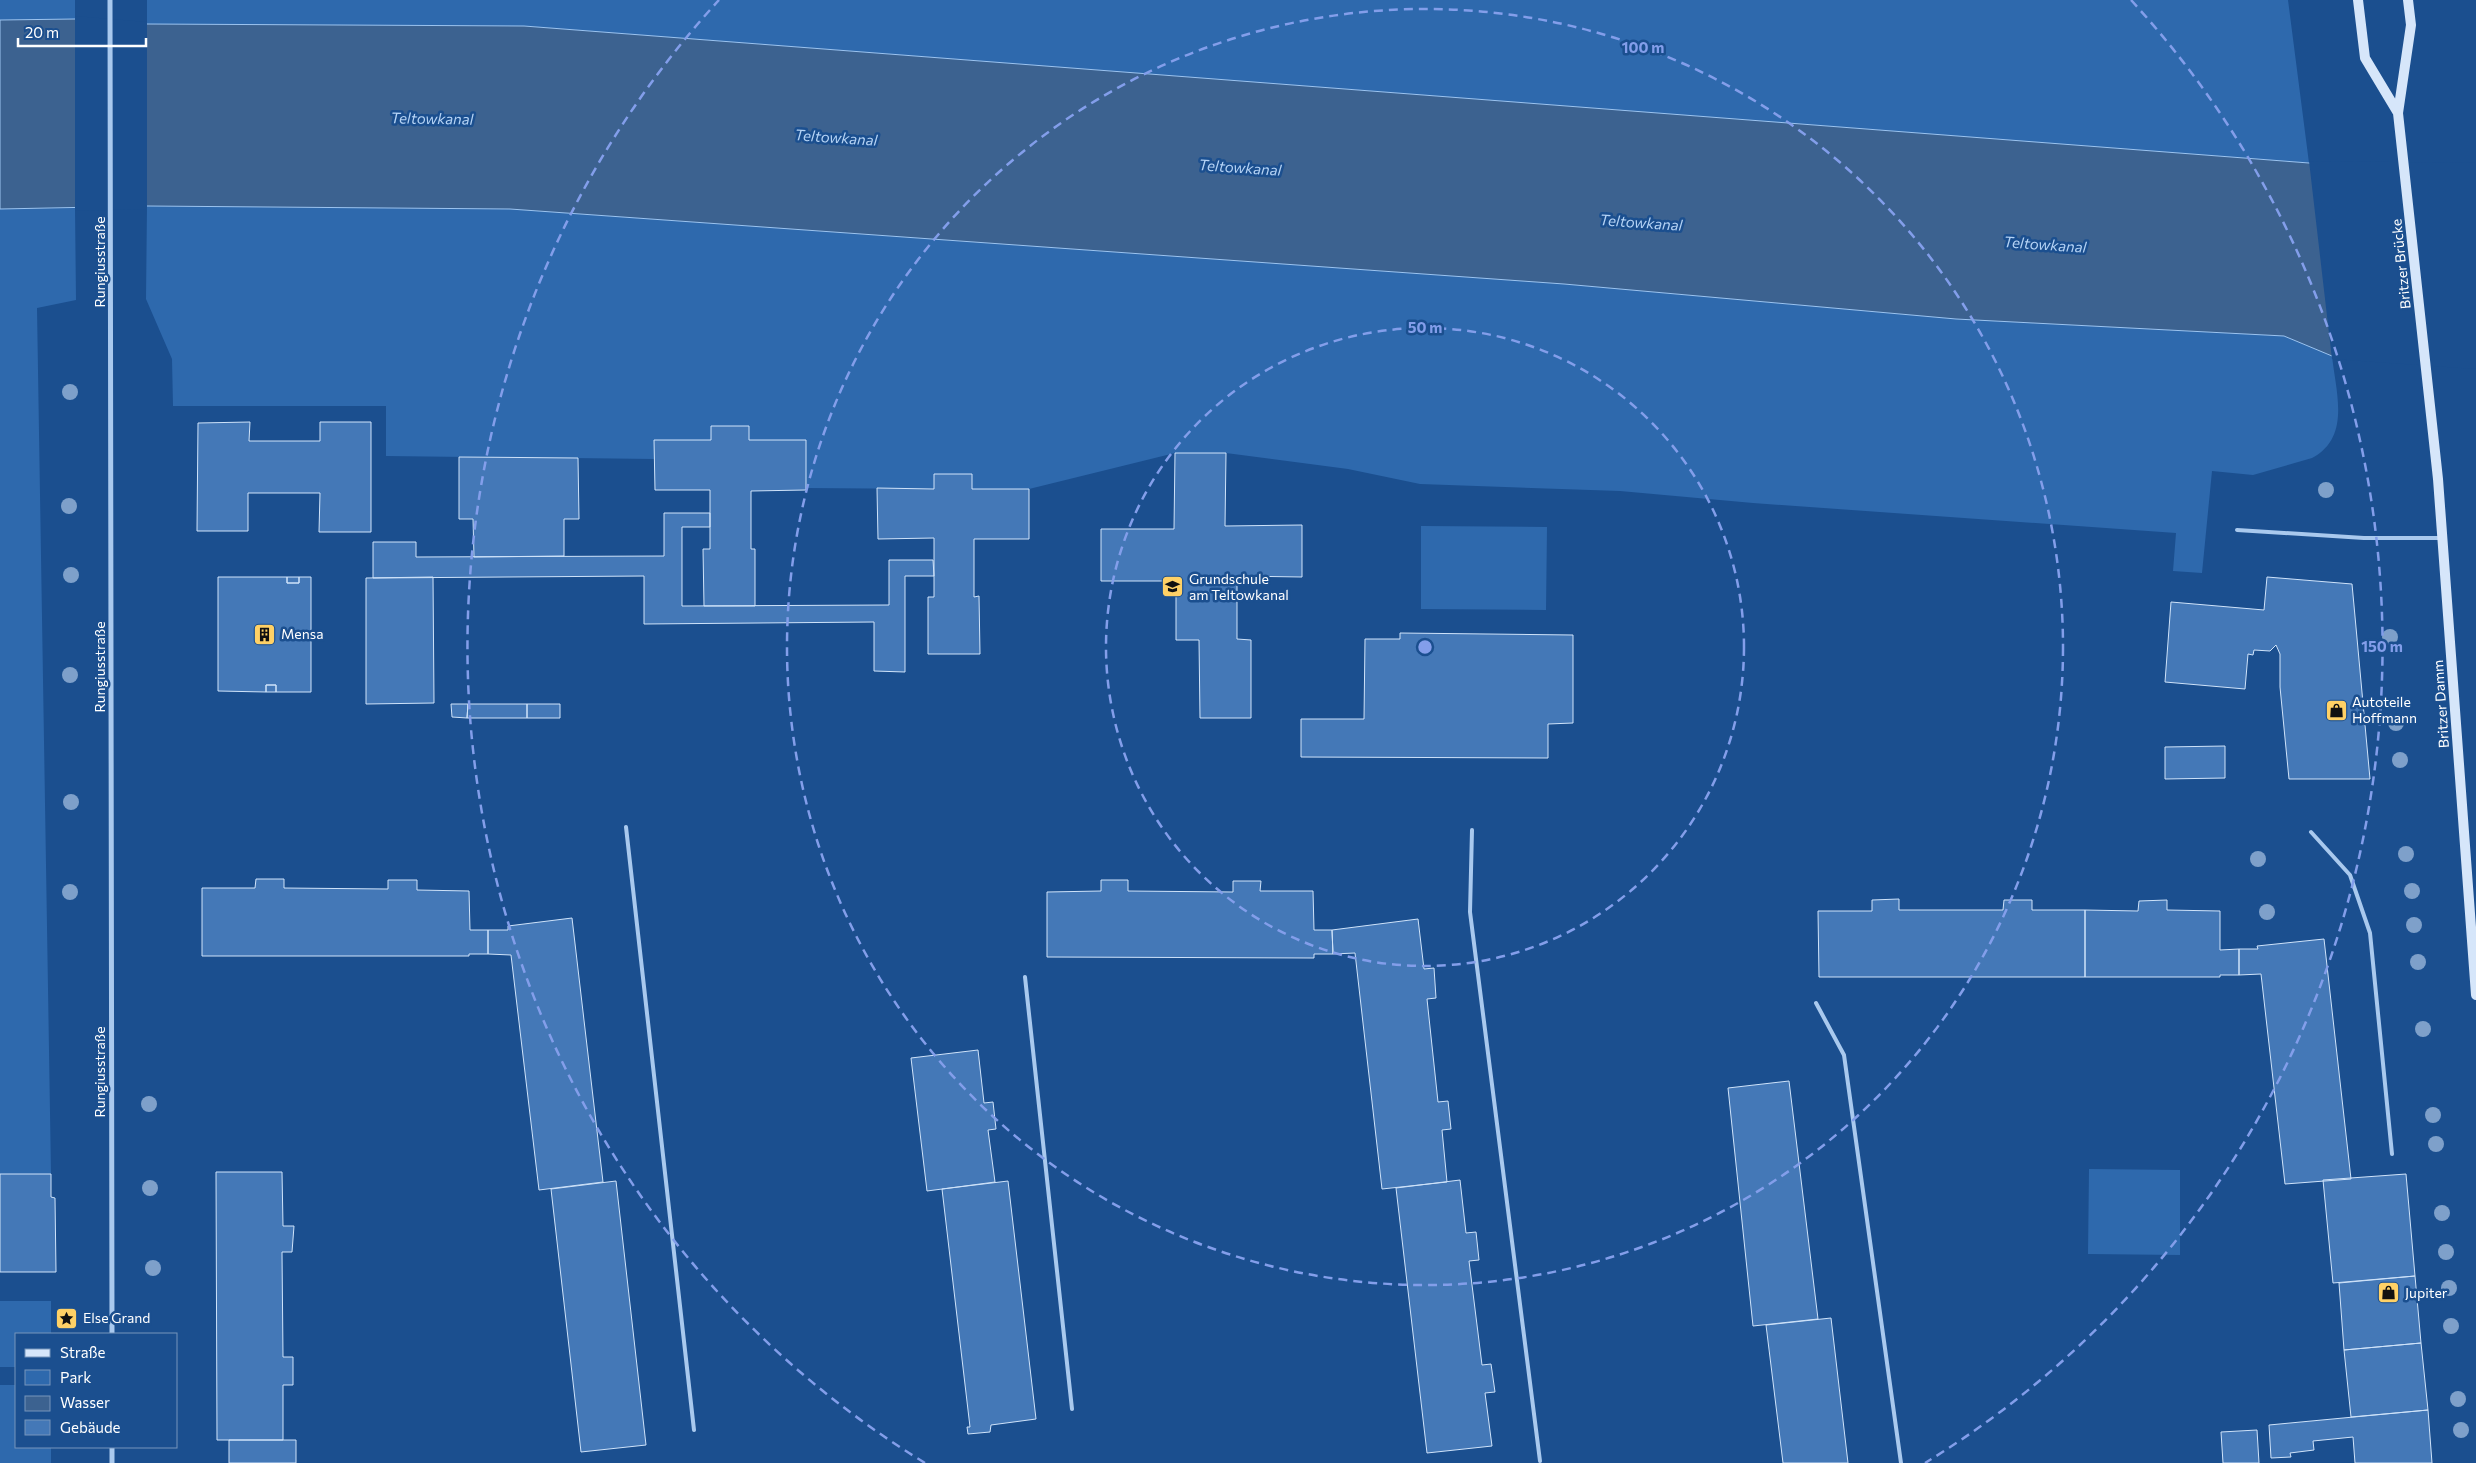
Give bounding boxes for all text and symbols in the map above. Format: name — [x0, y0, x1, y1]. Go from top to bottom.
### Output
scale bar — [18, 15, 145, 47]
text: 20 m — [25, 23, 59, 41]
text: 100 m — [1622, 38, 1664, 56]
water label: Teltowkanal — [390, 108, 475, 128]
water label: Teltowkanal — [794, 125, 879, 149]
water label: Teltowkanal — [1198, 155, 1283, 179]
water label: Teltowkanal — [1599, 210, 1684, 234]
street label: Rungiusstraße — [91, 216, 108, 308]
street label: Britzer Brücke — [2387, 218, 2414, 310]
water label: Teltowkanal — [2003, 232, 2088, 256]
text: 50 m — [1408, 318, 1442, 336]
place label: Grundschule am Teltowkanal — [1189, 570, 1289, 603]
school or university icon: Grundschule am Teltowkanal — [1161, 575, 1185, 599]
street label: Rungiusstraße — [91, 621, 108, 713]
building icon: Mensa — [253, 622, 277, 646]
place label: Mensa — [281, 625, 323, 642]
text: 150 m — [2361, 637, 2403, 655]
centre of rings — [1416, 638, 1434, 656]
street label: Britzer Damm — [2429, 659, 2452, 749]
place label: Autoteile Hoffmann — [2352, 693, 2417, 726]
shop icon: Autoteile Hoffmann — [2324, 698, 2348, 722]
street label: Rungiusstraße — [91, 1026, 108, 1118]
shop icon: Jupiter — [2377, 1281, 2401, 1305]
place label: Jupiter — [2405, 1284, 2448, 1301]
place icon: Else Grand — [55, 1306, 79, 1330]
place label: Else Grand — [83, 1309, 150, 1326]
legend — [15, 1333, 178, 1448]
text: Straße — [60, 1343, 106, 1361]
text: Park — [60, 1368, 91, 1386]
text: Wasser — [60, 1393, 110, 1411]
text: Gebäude — [60, 1418, 121, 1436]

